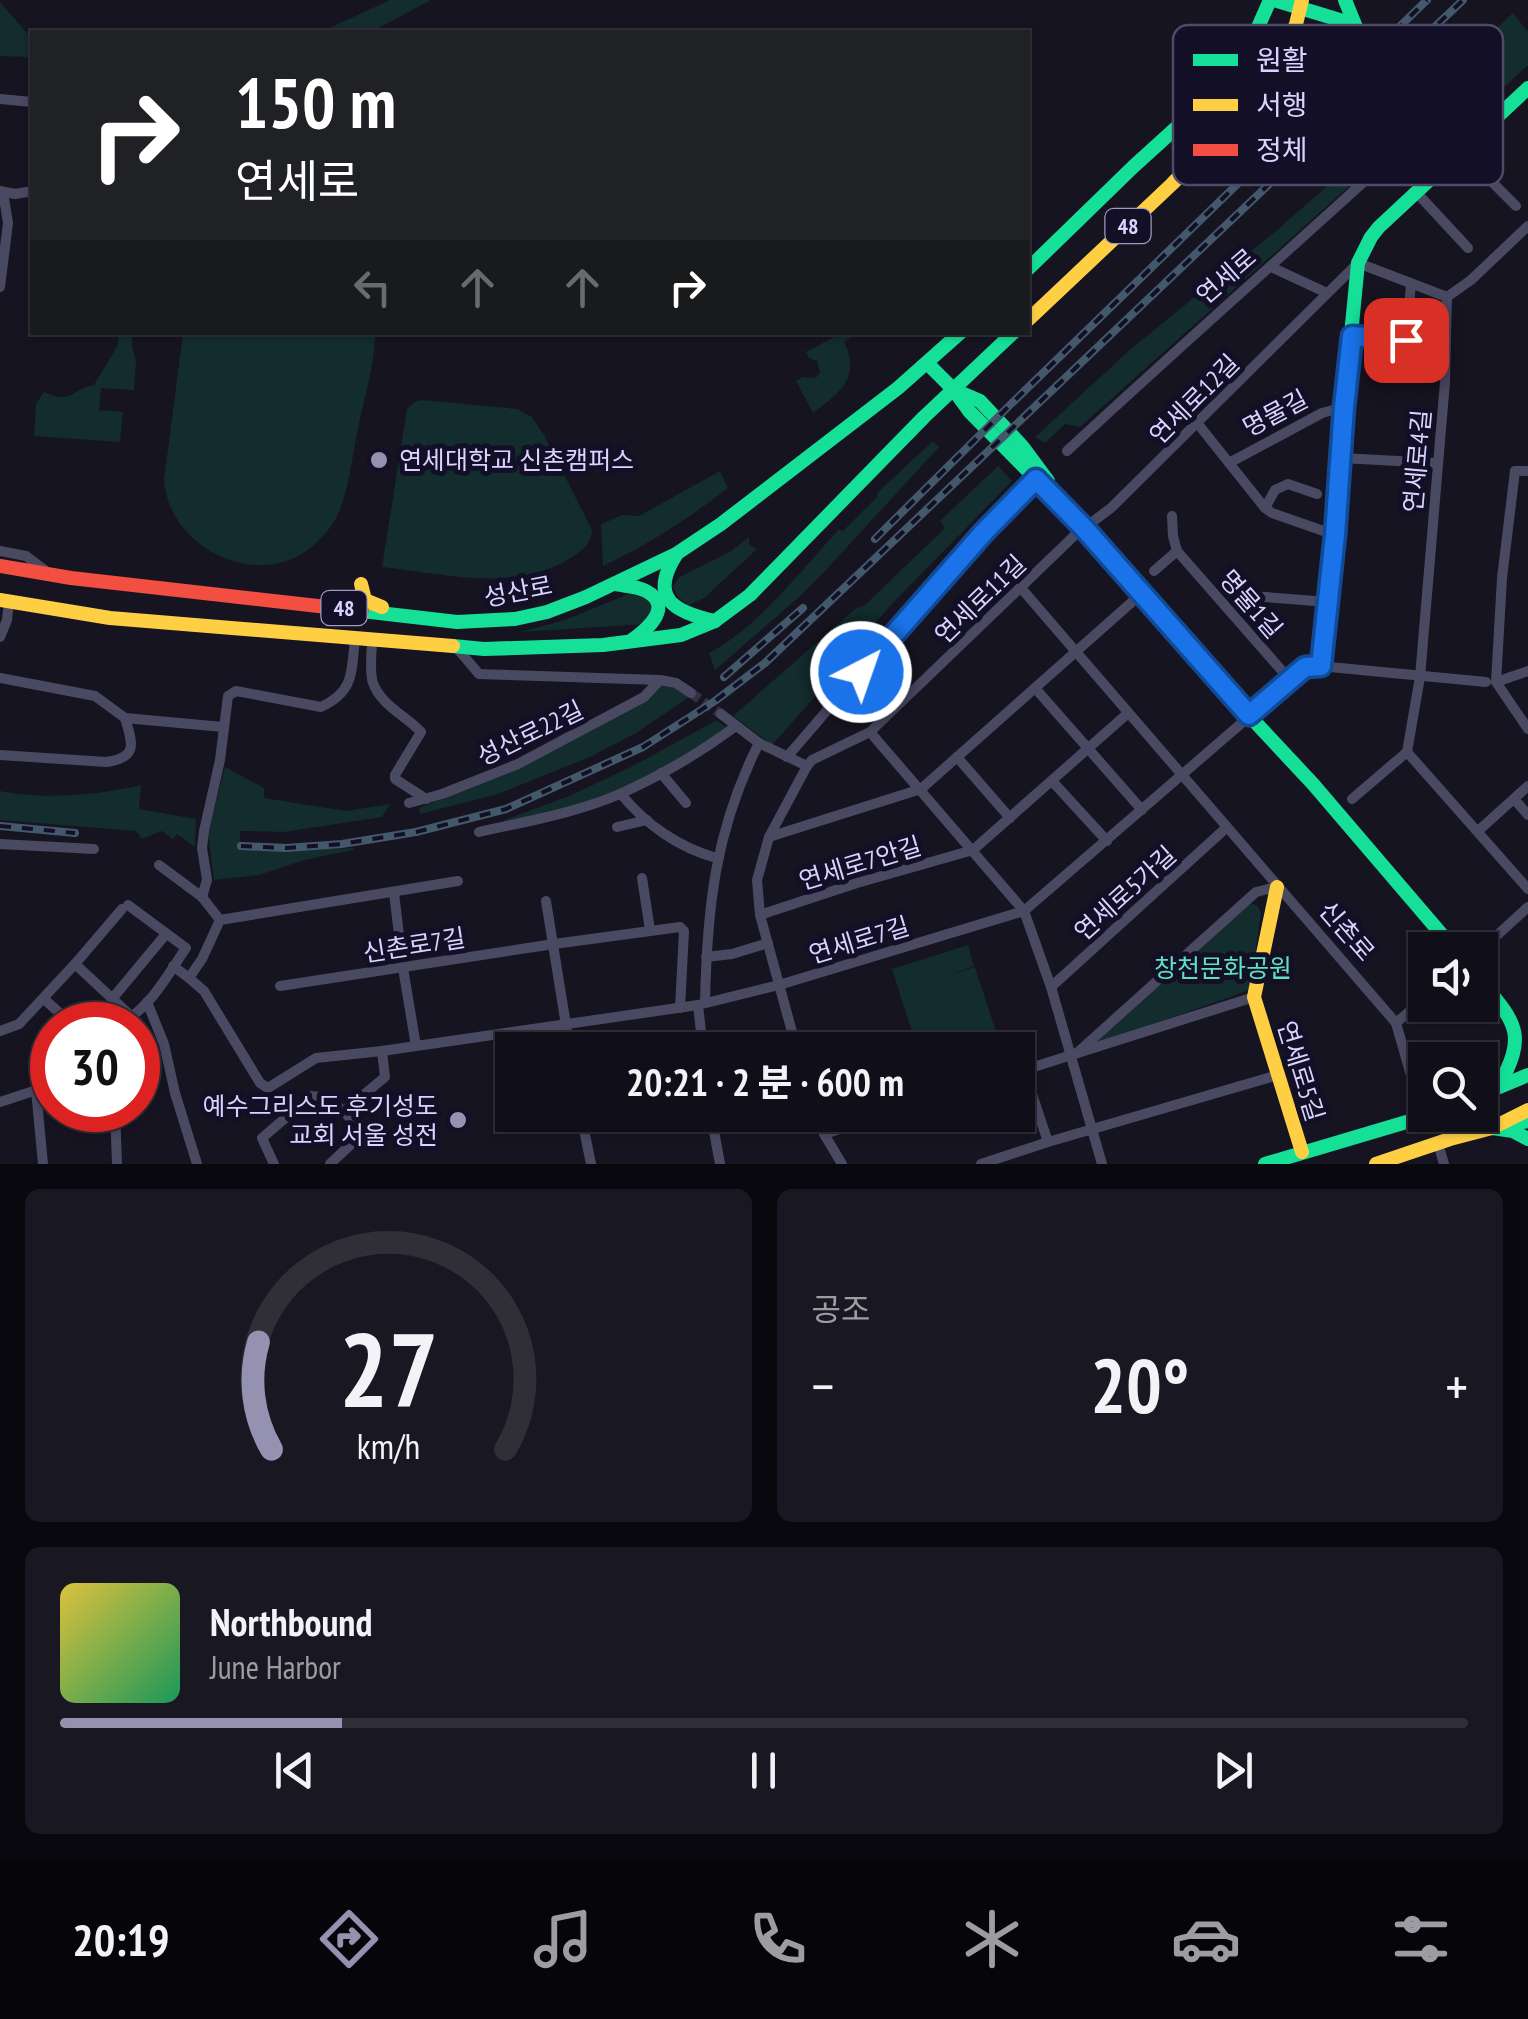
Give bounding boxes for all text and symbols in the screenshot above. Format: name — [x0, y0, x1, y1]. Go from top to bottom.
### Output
legend — [1173, 25, 1503, 185]
text: 원활 — [1256, 41, 1308, 78]
text: 150 m — [235, 57, 396, 147]
icon: right — [70, 70, 200, 200]
text: 서행 — [1256, 86, 1308, 123]
text: 정체 — [1256, 131, 1308, 168]
text: 연세로 — [235, 151, 359, 209]
road number: 48 — [1106, 209, 1150, 243]
street label: 연세로 — [1189, 241, 1263, 311]
icon: left — [345, 260, 400, 315]
icon: ahead — [450, 260, 505, 315]
icon: ahead — [555, 260, 610, 315]
icon: right — [660, 260, 715, 315]
pin — [1364, 298, 1449, 383]
icon: arrive — [1379, 313, 1434, 368]
street label: 연세로12길 — [1142, 347, 1246, 451]
street label: 명물길 — [1237, 383, 1313, 443]
street label: 연세로4길 — [1397, 408, 1437, 514]
place label: 연세대학교 신촌캠퍼스 — [399, 444, 634, 476]
marker: 연세대학교 신촌캠퍼스 — [368, 449, 390, 471]
street label: 연세로11길 — [928, 548, 1032, 650]
street label: 명물1길 — [1213, 563, 1289, 645]
street label: 성산로 — [481, 569, 555, 613]
road number: 48 — [322, 591, 366, 625]
position arrow — [809, 620, 913, 724]
street label: 성산로22길 — [472, 694, 588, 772]
street label: 연세로7안길 — [795, 829, 925, 897]
street label: 연세로5가길 — [1067, 839, 1183, 947]
street label: 신촌로 — [1312, 894, 1382, 968]
street label: 연세로7길 — [805, 910, 913, 970]
street label: 신촌로7길 — [360, 921, 468, 969]
map controls — [1408, 932, 1498, 1132]
button: sound — [1408, 932, 1498, 1022]
park label: 창천문화공원 — [1154, 952, 1292, 984]
speed limit sign: 30 — [30, 1002, 160, 1132]
street label: 연세로5길 — [1271, 1017, 1331, 1125]
button: search — [1408, 1042, 1498, 1132]
text: 20:21 · 2 분 · 600 m — [626, 1057, 904, 1106]
place label: 예수그리스도 후기성도 교회 서울 성전 — [203, 1090, 438, 1151]
marker: 예수그리스도 후기성도 교회 서울 성전 — [447, 1109, 469, 1131]
text: 공조 — [812, 1288, 870, 1330]
text: 27 — [339, 1301, 438, 1436]
text: 20° — [1090, 1337, 1189, 1434]
text: − — [812, 1350, 834, 1421]
text: + — [1445, 1350, 1468, 1421]
text: km/h — [357, 1423, 420, 1469]
text: Northbound — [210, 1597, 372, 1646]
text: June Harbor — [210, 1646, 341, 1688]
icon: previous — [267, 1743, 322, 1798]
icon: pause — [736, 1743, 791, 1798]
icon: next — [1206, 1743, 1261, 1798]
icon: directions — [314, 1904, 384, 1974]
icon: music — [528, 1904, 598, 1974]
icon: phone — [743, 1904, 813, 1974]
icon: climate — [957, 1904, 1027, 1974]
icon: car — [1171, 1904, 1241, 1974]
icon: filters — [1386, 1904, 1456, 1974]
text: 20:19 — [72, 1910, 170, 1968]

